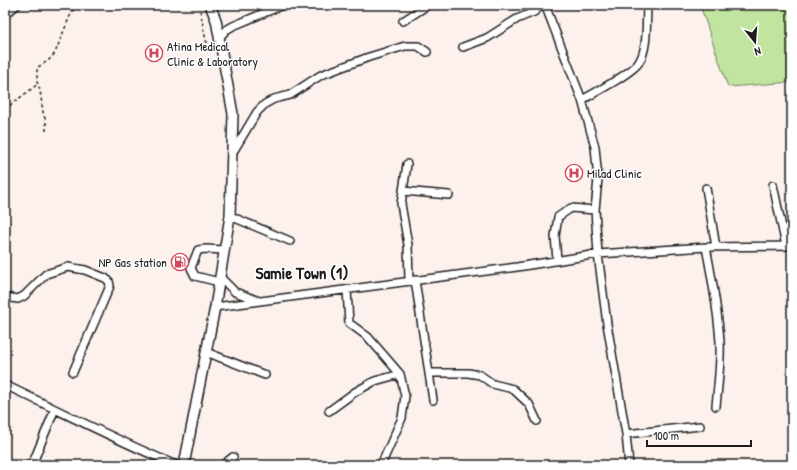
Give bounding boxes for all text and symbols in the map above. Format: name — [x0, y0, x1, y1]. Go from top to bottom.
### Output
north arrow — [735, 22, 775, 62]
place label: Atina Medical Clinic & Laboratory — [167, 37, 259, 70]
hospital icon: Atina Medical Clinic & Laboratory — [144, 43, 164, 63]
text: N — [753, 44, 763, 59]
hospital icon: Milad Clinic — [564, 163, 584, 183]
place label: Milad Clinic — [587, 164, 642, 182]
fuel station icon: NP Gas station — [170, 252, 190, 272]
place label: NP Gas station — [98, 253, 167, 271]
district label: Samie Town (1) — [256, 261, 348, 284]
scale bar — [647, 422, 751, 448]
text: 100 m — [653, 427, 679, 444]

